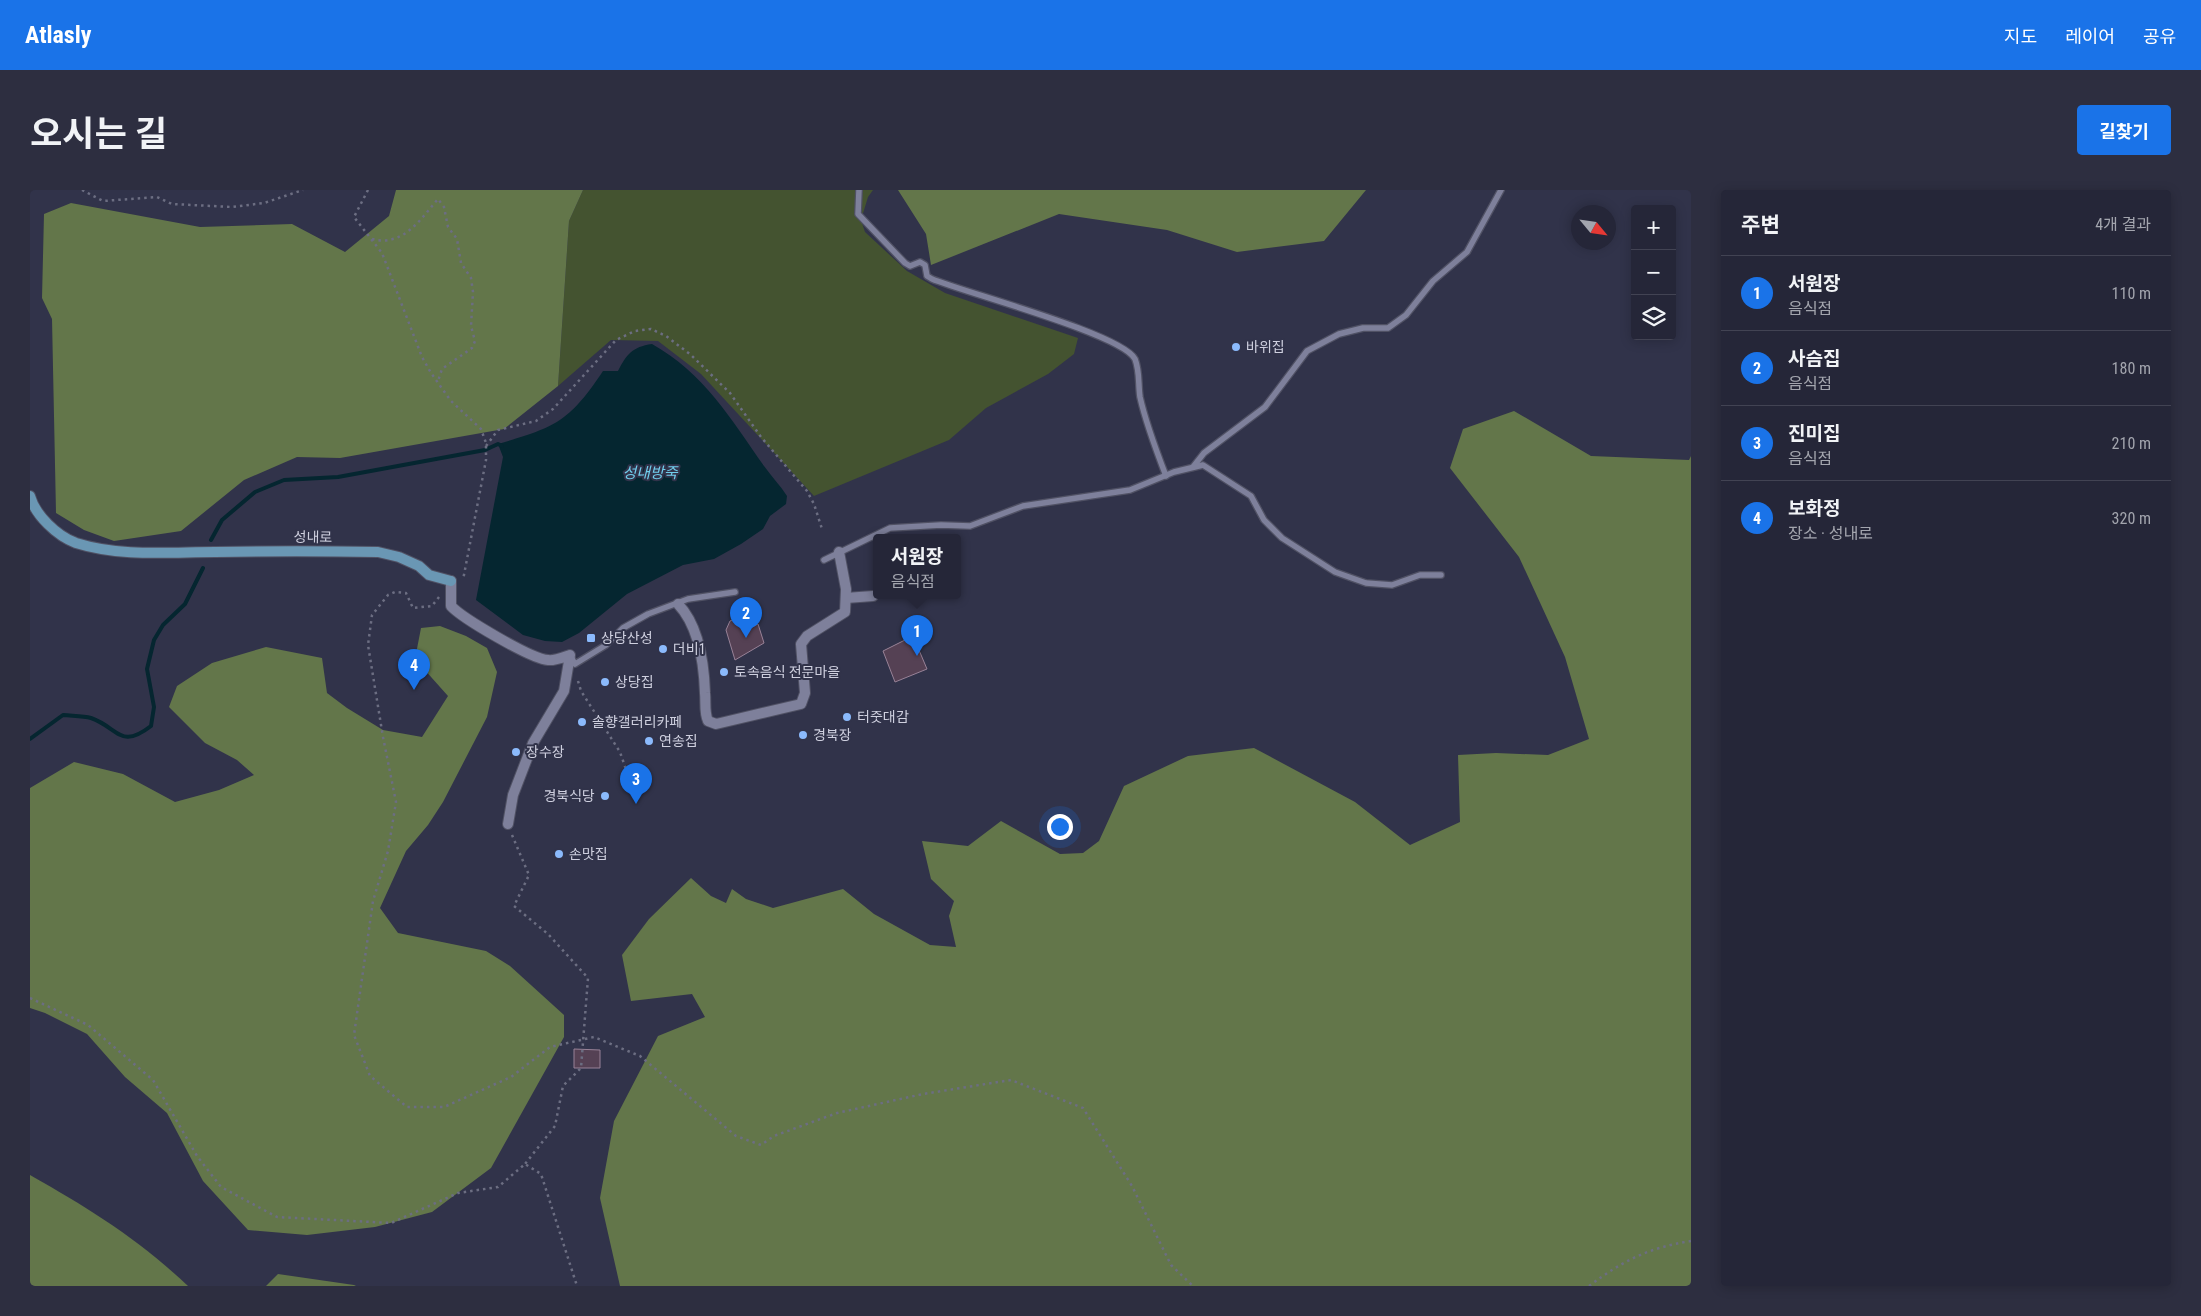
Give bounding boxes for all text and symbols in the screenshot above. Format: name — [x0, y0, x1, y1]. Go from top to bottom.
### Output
text: Atlasly — [25, 21, 91, 49]
text: 지도 — [2004, 26, 2037, 47]
text: 레이어 — [2065, 26, 2115, 47]
text: 공유 — [2143, 26, 2176, 47]
button: 길찾기 — [2077, 105, 2171, 155]
text: 오시는 길 — [30, 114, 167, 155]
north arrow — [1571, 205, 1616, 250]
map controls — [1631, 205, 1676, 340]
button: + — [1631, 205, 1676, 250]
text: 주변 — [1741, 213, 1780, 237]
text: 4개 결과 — [2095, 215, 2151, 234]
button: − — [1631, 250, 1676, 295]
text: 서원장 — [1788, 272, 1840, 295]
text: 1 — [1753, 284, 1761, 303]
text: 110 m — [2112, 284, 2151, 303]
button: layers — [1631, 295, 1676, 340]
text: 음식점 — [1788, 299, 1832, 318]
place label: 바위집 — [1246, 339, 1285, 355]
marker: 바위집 — [1230, 341, 1242, 353]
text: 사슴집 — [1788, 347, 1840, 370]
text: 2 — [1753, 359, 1761, 378]
text: 180 m — [2112, 359, 2151, 378]
text: 음식점 — [1788, 374, 1832, 393]
text: 진미집 — [1788, 422, 1840, 445]
text: 3 — [1753, 434, 1761, 453]
text: 210 m — [2112, 434, 2151, 453]
text: 음식점 — [1788, 449, 1832, 468]
water label: 성내방죽 — [622, 464, 679, 482]
text: 보화정 — [1788, 497, 1840, 520]
text: 4 — [1753, 509, 1761, 528]
text: 320 m — [2112, 509, 2151, 528]
text: 장소 · 성내로 — [1788, 524, 1873, 543]
street label: 성내로 — [294, 529, 333, 545]
popup — [873, 534, 961, 599]
text: 서원장 — [891, 545, 943, 568]
text: 음식점 — [891, 572, 935, 591]
pin: 2 — [730, 597, 762, 638]
pin: 1 — [901, 615, 933, 656]
place label: 상당산성 — [601, 630, 653, 646]
marker: 상당산성 — [585, 632, 597, 644]
place label: 더비1 — [673, 641, 706, 657]
marker: 더비1 — [657, 643, 669, 655]
pin: 4 — [398, 649, 430, 690]
place label: 토속음식 전문마을 — [734, 664, 840, 680]
marker: 토속음식 전문마을 — [718, 666, 730, 678]
place label: 상당집 — [615, 674, 654, 690]
marker: 상당집 — [599, 676, 611, 688]
place label: 터줏대감 — [857, 709, 909, 725]
marker: 터줏대감 — [841, 711, 853, 723]
place label: 솔향갤러리카페 — [592, 714, 682, 730]
marker: 솔향갤러리카페 — [576, 716, 588, 728]
place label: 경북장 — [813, 727, 852, 743]
marker: 경북장 — [797, 729, 809, 741]
place label: 연송집 — [659, 733, 698, 749]
marker: 연송집 — [643, 735, 655, 747]
place label: 장수장 — [526, 744, 565, 760]
marker: 장수장 — [510, 746, 522, 758]
pin: 3 — [620, 763, 652, 804]
place label: 경북식당 — [543, 788, 595, 804]
marker: 경북식당 — [599, 790, 611, 802]
your location — [1047, 814, 1073, 840]
place label: 손맛집 — [569, 846, 608, 862]
marker: 손맛집 — [553, 848, 565, 860]

